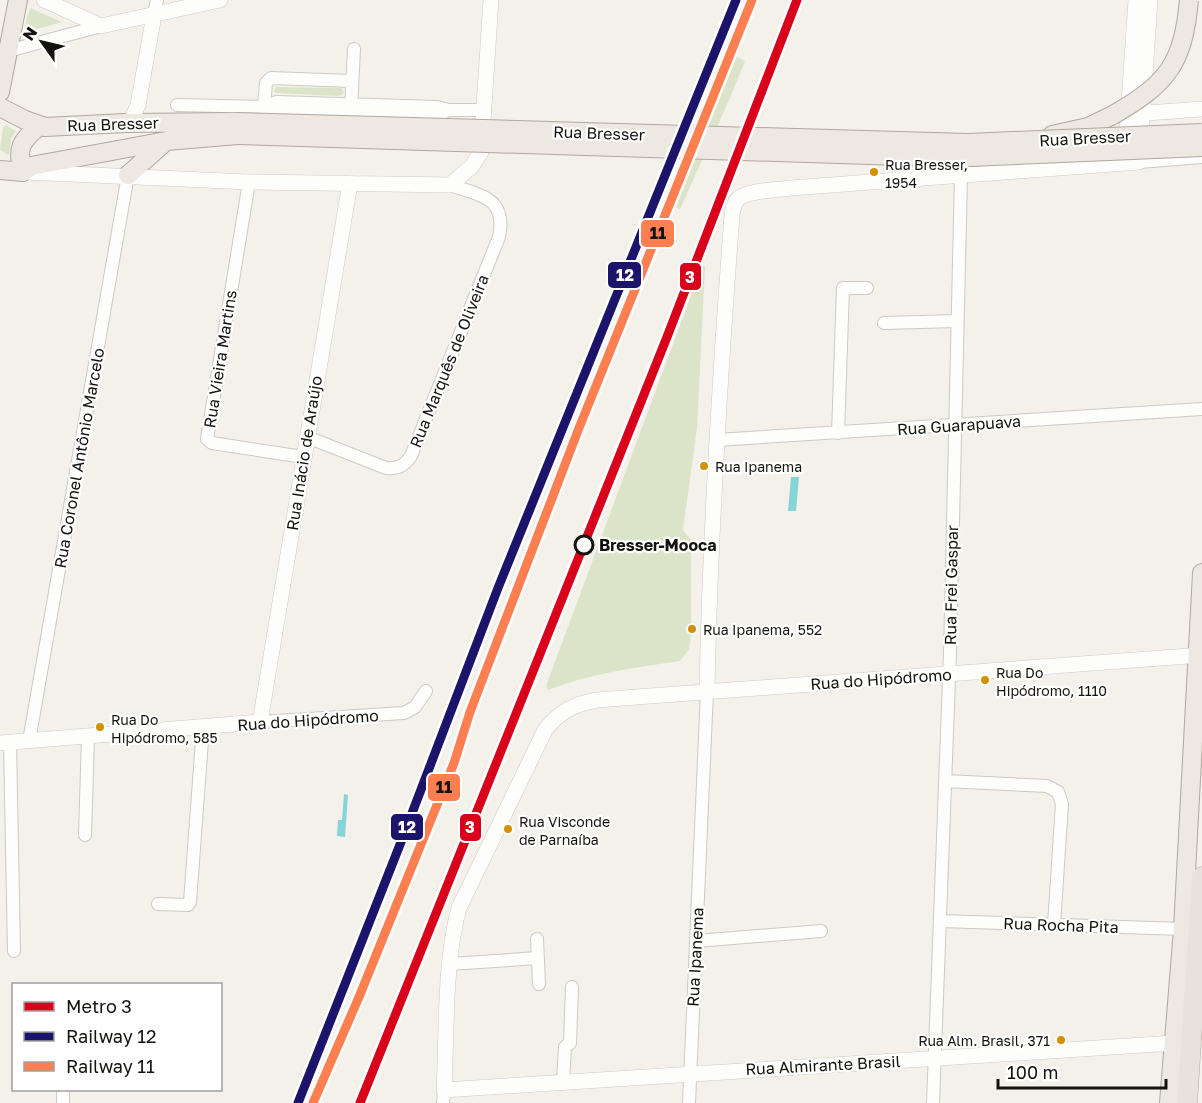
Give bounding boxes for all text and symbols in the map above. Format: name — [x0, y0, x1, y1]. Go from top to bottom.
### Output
north arrow — [12, 12, 72, 72]
text: N — [18, 23, 41, 44]
street label: Rua Bresser — [67, 112, 159, 136]
street label: Rua Bresser — [553, 121, 645, 145]
street label: Rua Bresser — [1039, 126, 1131, 150]
place label: Rua Bresser, 1954 — [885, 156, 968, 191]
marker: Rua Bresser, 1954 — [868, 166, 880, 178]
line badge: 11 — [640, 219, 675, 248]
text: 11 — [650, 223, 666, 243]
line badge: 12 — [607, 261, 642, 289]
line badge: 3 — [679, 262, 702, 291]
text: 12 — [616, 265, 634, 285]
text: 3 — [685, 267, 695, 287]
street label: Rua Marquês de Oliveira — [405, 271, 493, 451]
street label: Rua Vieira Martins — [199, 289, 241, 429]
street label: Rua Coronel Antônio Marcelo — [50, 346, 108, 570]
street label: Rua Inácio de Araújo — [282, 374, 326, 532]
street label: Rua Guarapuava — [896, 411, 1022, 439]
place label: Rua Ipanema — [715, 458, 802, 475]
marker: Rua Ipanema — [698, 460, 710, 472]
street label: Rua Frei Gaspar — [940, 525, 962, 645]
marker: Bresser-Mooca — [574, 535, 594, 555]
place label: Bresser-Mooca — [599, 535, 717, 555]
place label: Rua Ipanema, 552 — [703, 621, 822, 638]
marker: Rua Ipanema, 552 — [686, 623, 698, 635]
street label: Rua do Hipódromo — [810, 664, 952, 694]
place label: Rua Do Hipódromo, 1110 — [996, 664, 1107, 699]
marker: Rua Do Hipódromo, 1110 — [979, 674, 991, 686]
street label: Rua do Hipódromo — [237, 705, 379, 735]
place label: Rua Do Hipódromo, 585 — [111, 711, 218, 746]
marker: Rua Do Hipódromo, 585 — [94, 721, 106, 733]
line badge: 11 — [427, 773, 461, 802]
text: 11 — [436, 777, 452, 797]
line badge: 12 — [390, 813, 424, 841]
line badge: 3 — [459, 813, 482, 842]
place label: Rua Visconde de Parnaíba — [519, 813, 610, 848]
text: 12 — [398, 817, 416, 837]
text: 3 — [465, 817, 475, 837]
marker: Rua Visconde de Parnaíba — [502, 823, 514, 835]
street label: Rua Ipanema — [682, 907, 708, 1007]
street label: Rua Rocha Pita — [1003, 913, 1119, 937]
legend — [12, 983, 222, 1091]
text: Metro 3 — [66, 995, 132, 1017]
text: Railway 12 — [66, 1025, 156, 1047]
place label: Rua Alm. Brasil, 371 — [918, 1032, 1050, 1049]
marker: Rua Alm. Brasil, 371 — [1055, 1034, 1067, 1046]
street label: Rua Almirante Brasil — [745, 1051, 901, 1079]
scale bar — [998, 1052, 1166, 1090]
text: Railway 11 — [66, 1055, 155, 1077]
text: 100 m — [1007, 1061, 1058, 1083]

